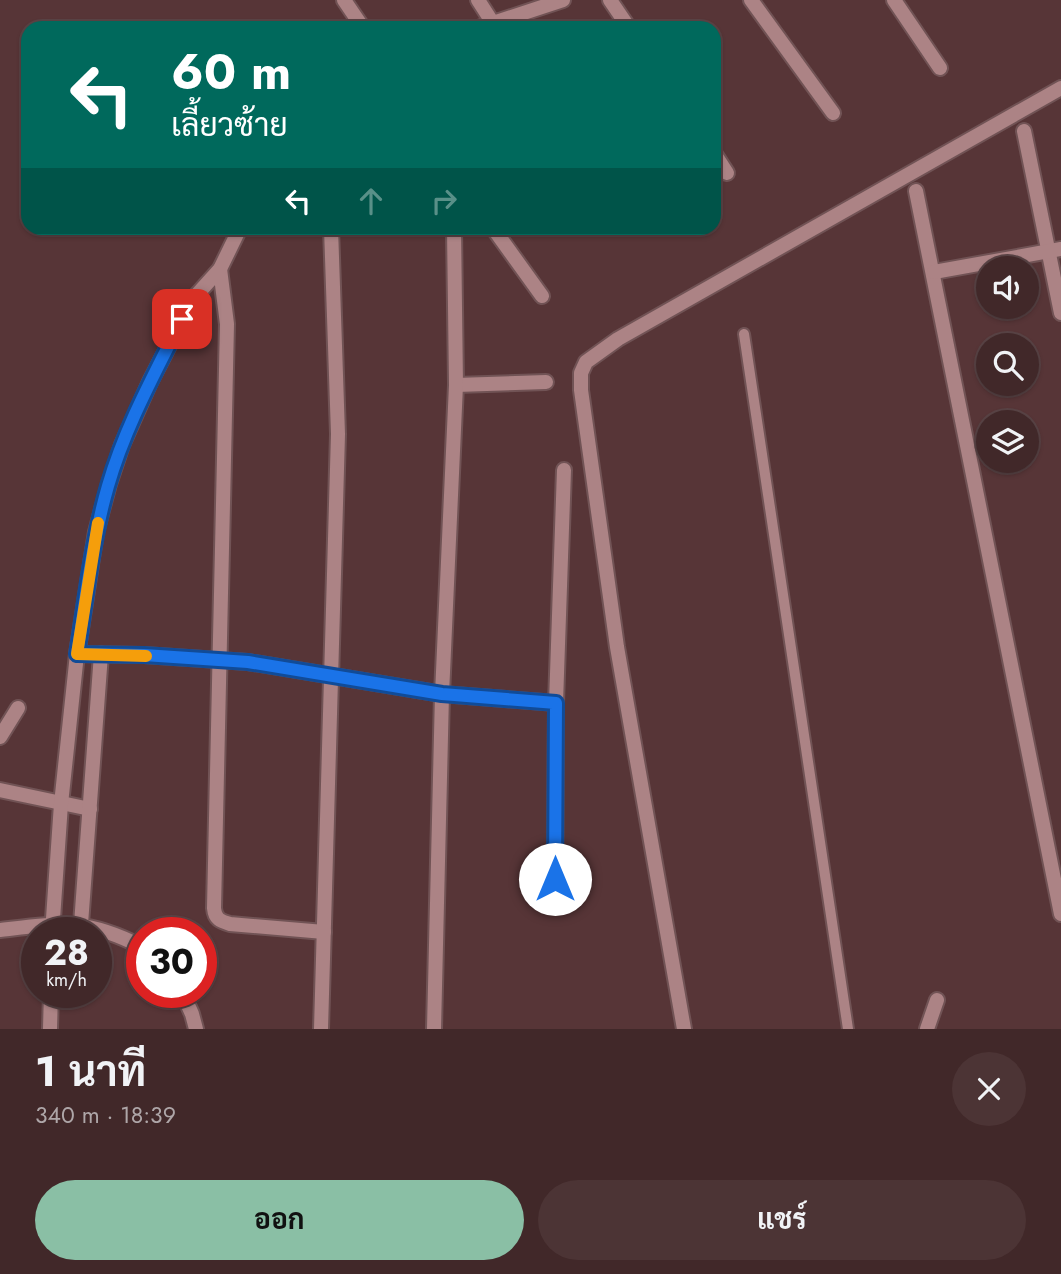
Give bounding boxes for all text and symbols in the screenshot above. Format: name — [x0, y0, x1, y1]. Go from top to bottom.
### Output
text: 60 m — [171, 37, 291, 107]
icon: left — [56, 49, 147, 140]
text: เลี้ยวซ้าย — [171, 102, 288, 148]
icon: left — [279, 182, 317, 220]
icon: ahead — [352, 182, 390, 220]
icon: right — [425, 182, 463, 220]
map controls — [976, 256, 1039, 473]
button: sound — [976, 256, 1039, 319]
pin — [152, 289, 212, 349]
icon: arrive — [163, 300, 201, 338]
button: search — [976, 333, 1039, 396]
button: layers — [976, 410, 1039, 473]
position arrow — [518, 842, 592, 916]
speed limit sign: 30 — [126, 917, 217, 1008]
text: 28 — [44, 928, 89, 978]
text: km/h — [46, 967, 87, 993]
text: 1 นาที — [35, 1041, 146, 1102]
button: close — [952, 1052, 1026, 1126]
text: 340 m · 18:39 — [35, 1098, 176, 1132]
button: ออก — [35, 1180, 524, 1260]
button: แชร์ — [538, 1180, 1026, 1260]

